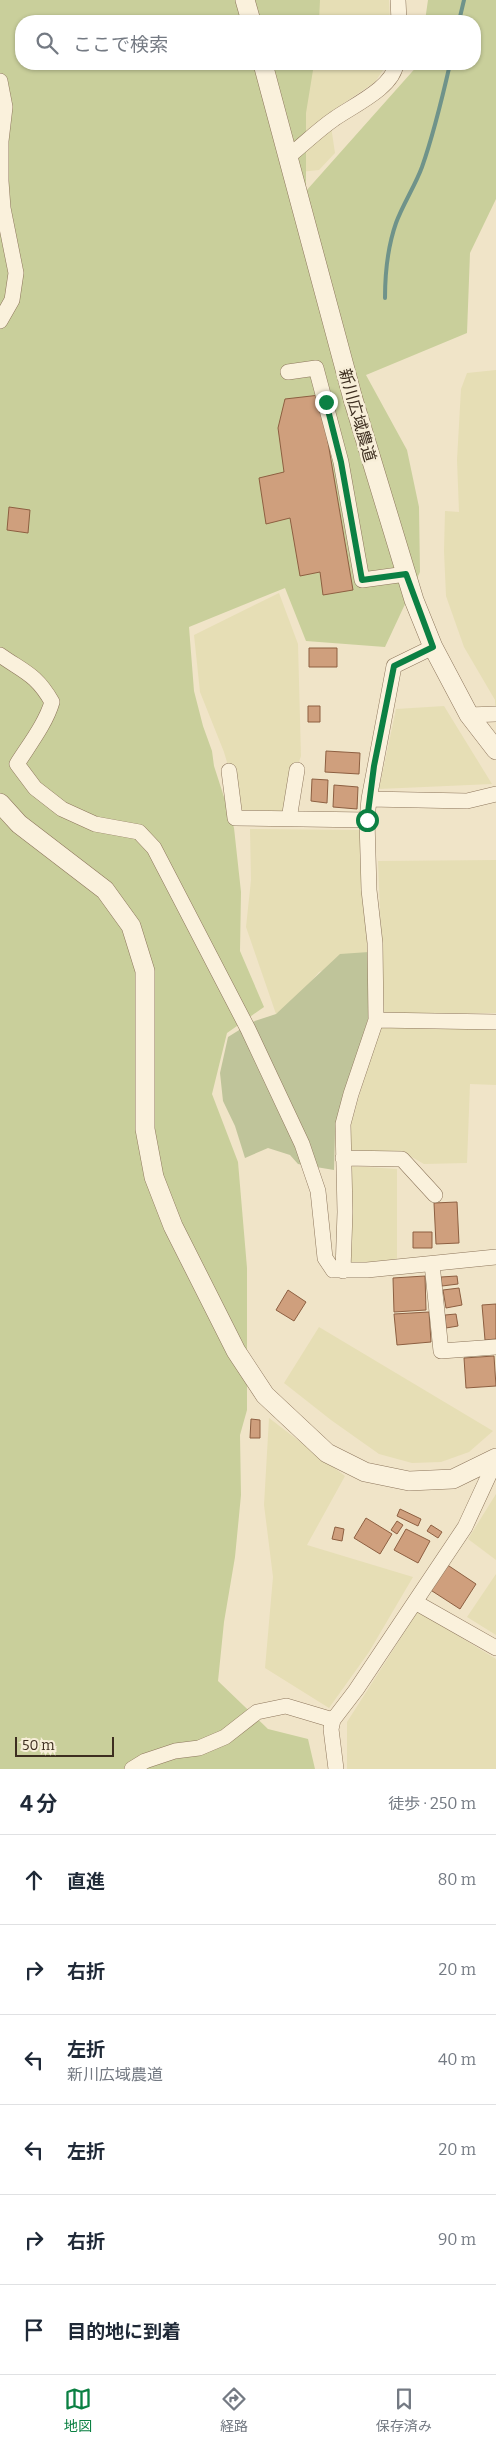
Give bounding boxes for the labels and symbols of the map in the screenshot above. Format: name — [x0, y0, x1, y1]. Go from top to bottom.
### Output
street label: 新川広域農道 — [335, 366, 380, 464]
route end — [315, 391, 338, 414]
route start — [356, 809, 379, 832]
scale bar — [15, 1734, 114, 1757]

